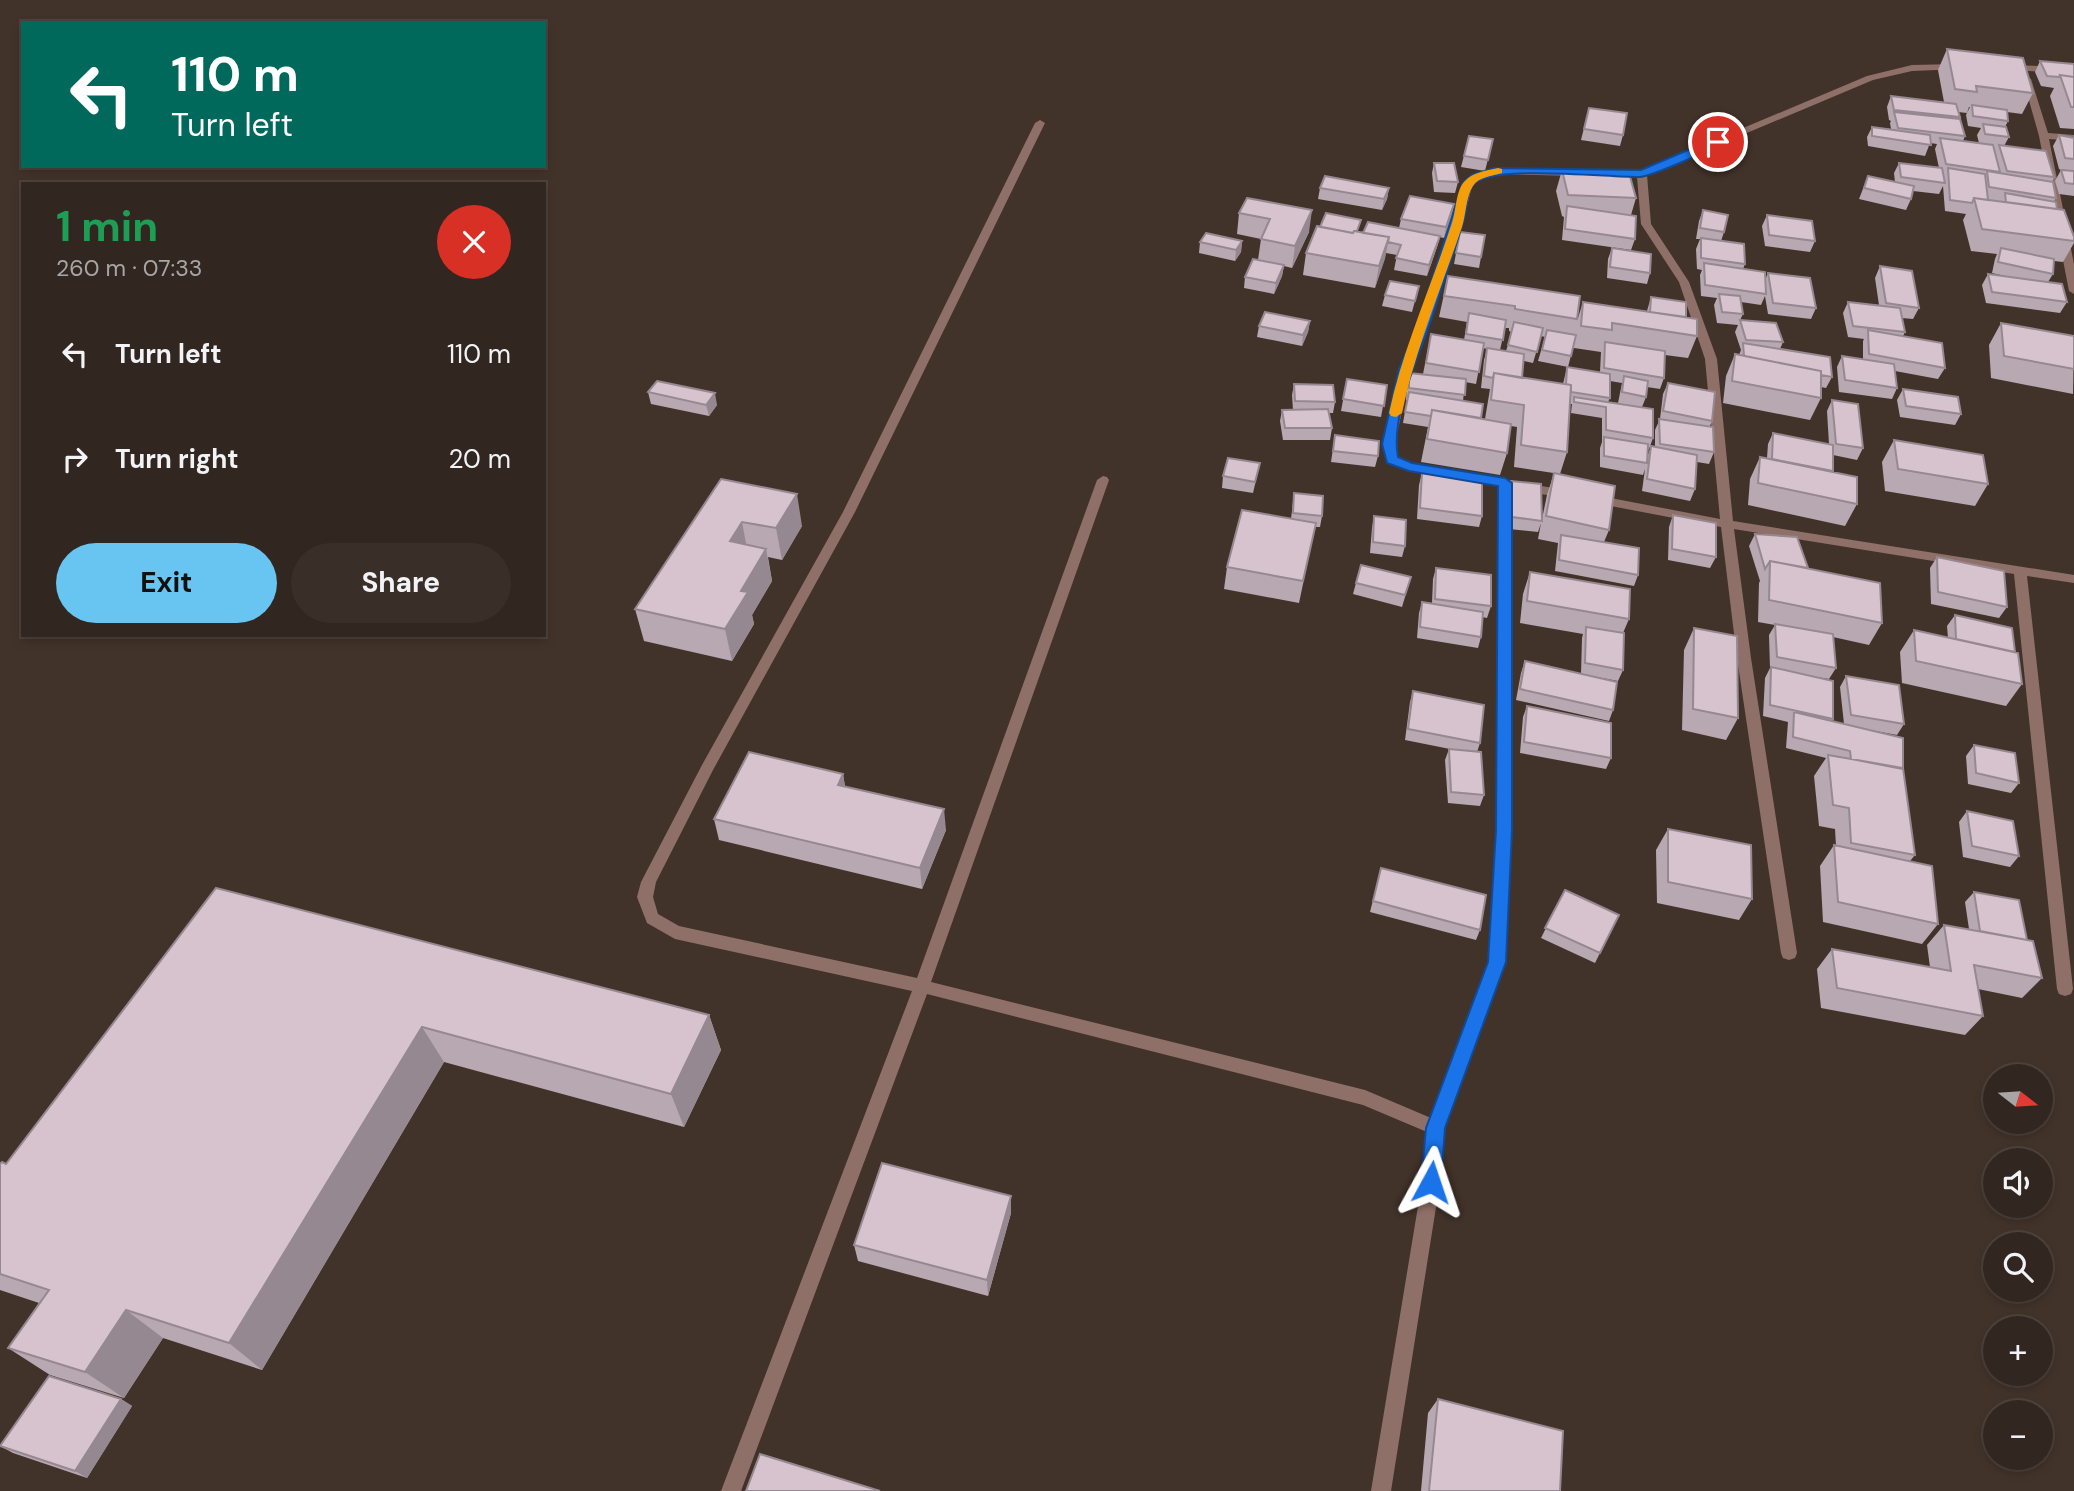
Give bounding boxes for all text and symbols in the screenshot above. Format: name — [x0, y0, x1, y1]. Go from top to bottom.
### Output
text: 110 m — [171, 42, 299, 106]
icon: left — [56, 49, 147, 140]
text: Turn left — [171, 104, 293, 146]
pin — [1688, 112, 1748, 172]
icon: arrive — [1699, 123, 1737, 161]
text: 1 min — [56, 199, 158, 254]
button: close — [437, 205, 511, 279]
text: 260 m · 07:33 — [56, 253, 202, 283]
icon: left — [56, 335, 94, 373]
text: Turn left — [115, 337, 222, 371]
text: 110 m — [447, 337, 511, 371]
icon: right — [56, 440, 94, 478]
text: Turn right — [115, 442, 239, 476]
text: 20 m — [448, 442, 511, 476]
button: Exit — [56, 543, 277, 623]
button: Share — [291, 543, 511, 623]
north arrow — [1983, 1064, 2053, 1134]
map controls — [1983, 1064, 2053, 1470]
position arrow — [1394, 1145, 1468, 1219]
button: sound — [1983, 1148, 2053, 1218]
button: search — [1983, 1232, 2053, 1302]
button: + — [1983, 1316, 2053, 1386]
button: − — [1983, 1400, 2053, 1470]

